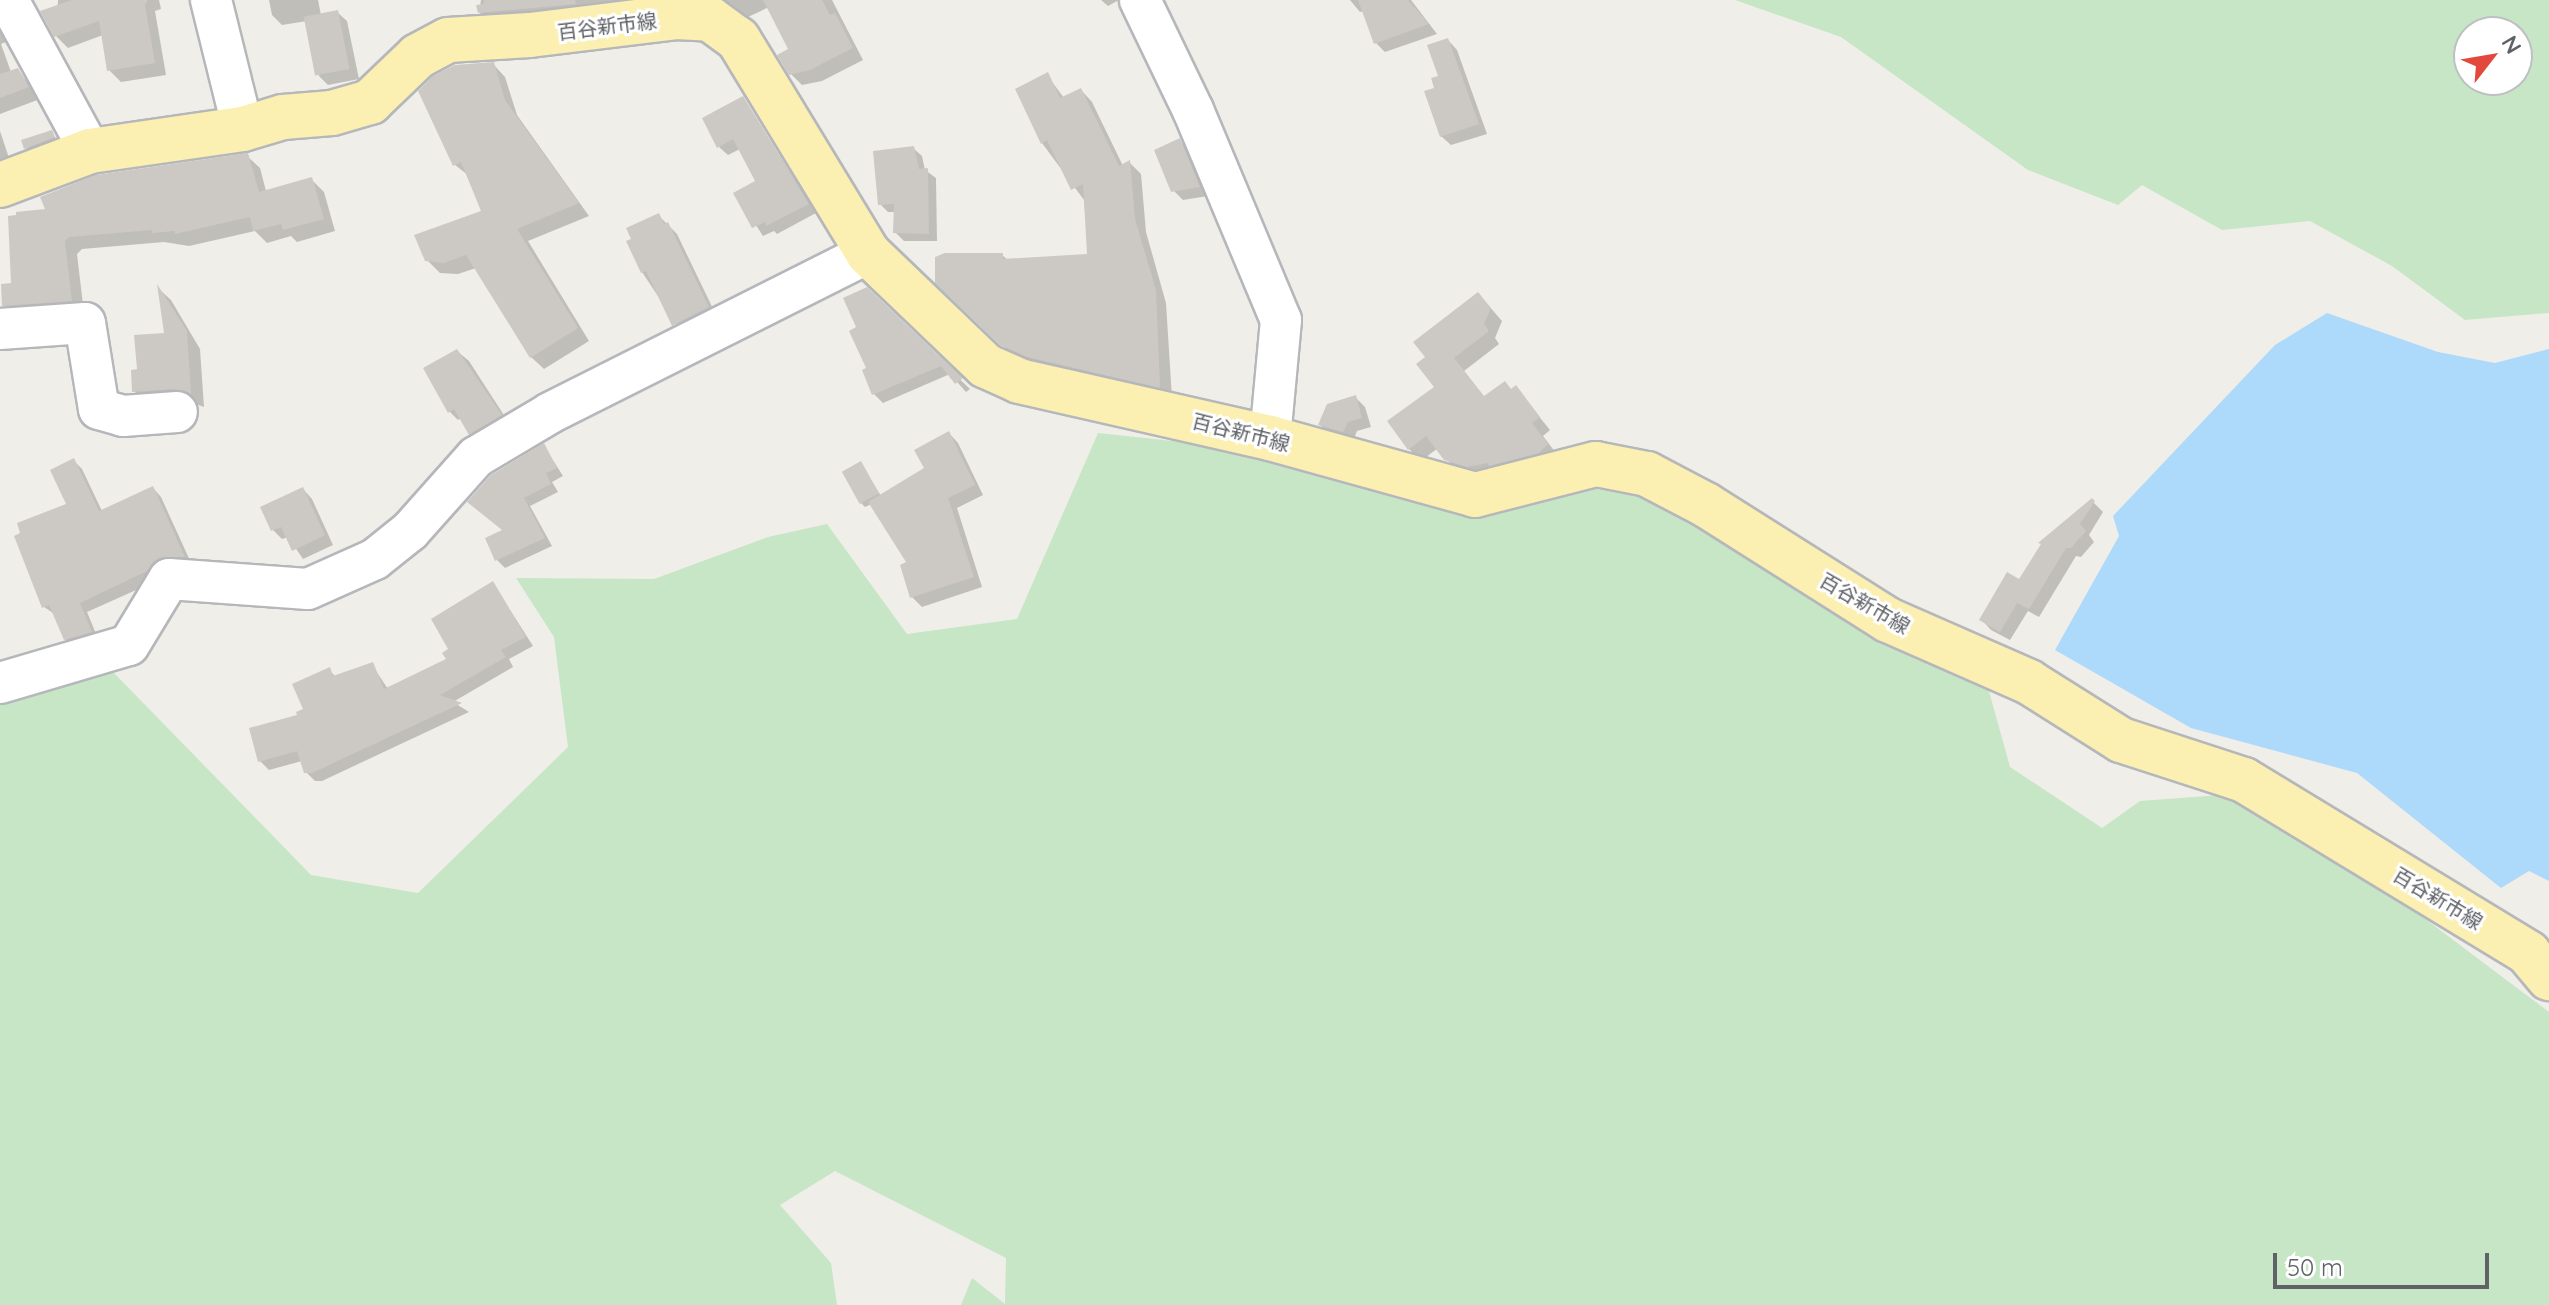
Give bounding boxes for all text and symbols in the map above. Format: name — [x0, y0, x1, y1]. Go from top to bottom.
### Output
street label: 百谷新市線 — [556, 8, 658, 44]
north arrow — [2453, 16, 2533, 96]
text: N — [2496, 31, 2528, 59]
street label: 百谷新市線 — [1190, 408, 1292, 456]
street label: 百谷新市線 — [1816, 568, 1914, 638]
street label: 百谷新市線 — [2389, 862, 2487, 934]
scale bar — [2277, 1237, 2493, 1287]
text: 50 m — [2287, 1252, 2343, 1282]

